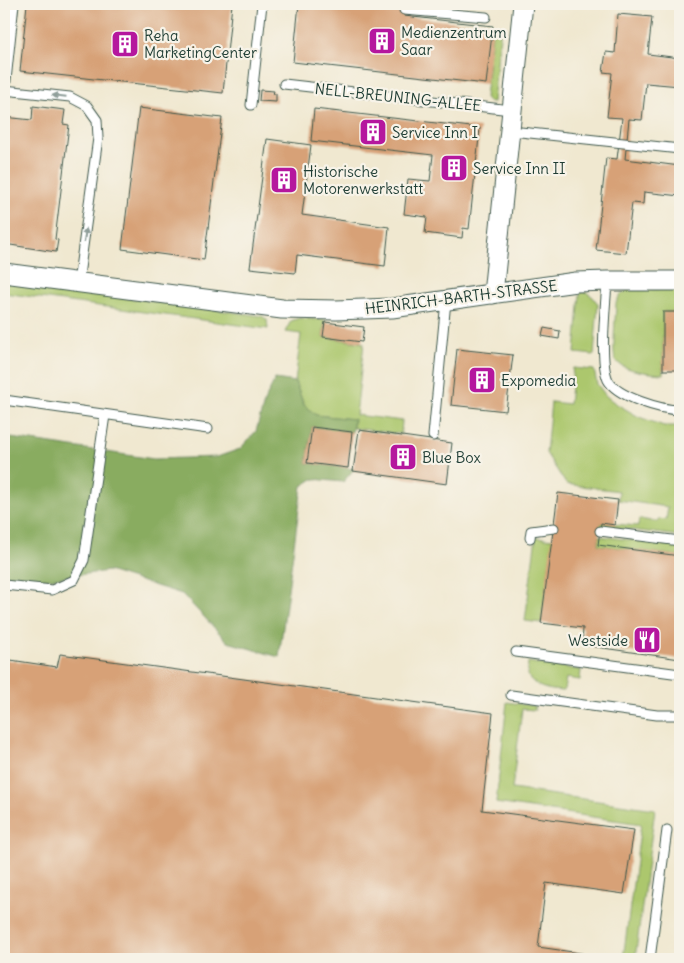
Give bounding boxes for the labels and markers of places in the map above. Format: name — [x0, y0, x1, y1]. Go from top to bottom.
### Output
place label: Medienzentrum Saar — [401, 23, 507, 59]
place label: Reha MarketingCenter — [144, 26, 257, 62]
building icon: Medienzentrum Saar — [367, 26, 397, 56]
building icon: Reha MarketingCenter — [110, 29, 140, 59]
building icon: Service Inn I — [358, 117, 388, 147]
place label: Service Inn I — [392, 123, 478, 142]
building icon: Service Inn II — [439, 153, 469, 183]
place label: Service Inn II — [473, 159, 566, 178]
place label: Historische Motorenwerkstatt — [303, 162, 423, 198]
building icon: Historische Motorenwerkstatt — [269, 165, 299, 195]
building icon: Expomedia — [467, 365, 497, 395]
place label: Expomedia — [501, 371, 576, 390]
building icon: Blue Box — [388, 442, 418, 472]
place label: Blue Box — [422, 448, 482, 467]
restaurant icon: Westside — [632, 625, 662, 655]
place label: Westside — [568, 631, 628, 650]

